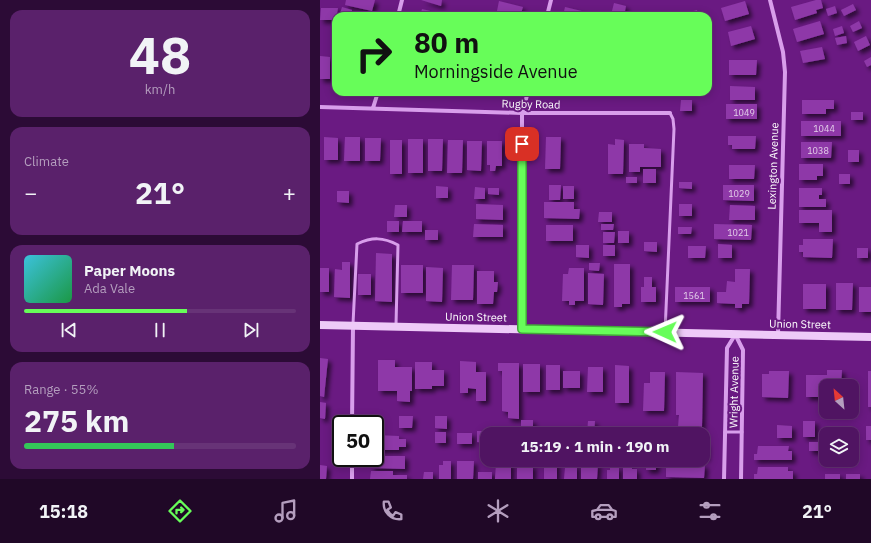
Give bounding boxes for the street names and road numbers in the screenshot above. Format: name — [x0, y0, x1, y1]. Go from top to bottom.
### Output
street label: Rugby Road — [501, 96, 561, 112]
street label: Lexington Avenue — [764, 122, 782, 210]
street label: Union Street — [445, 309, 507, 325]
street label: Union Street — [769, 316, 831, 332]
street label: Wright Avenue — [726, 356, 742, 428]

